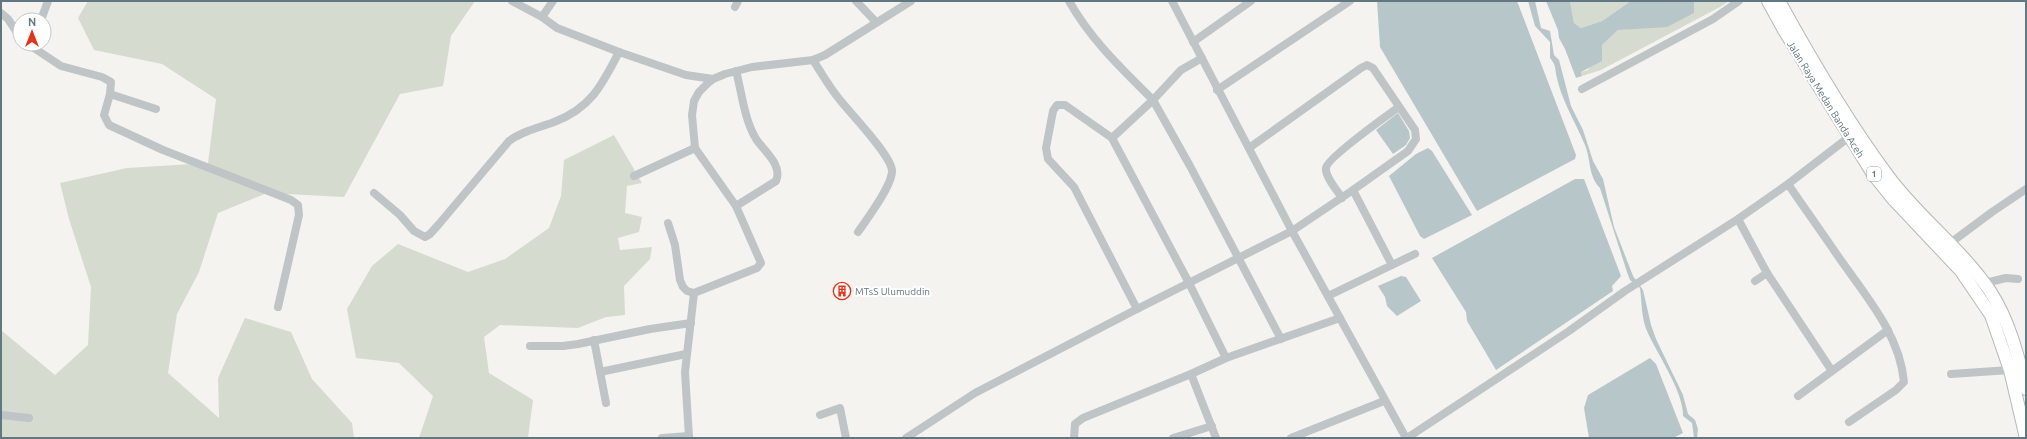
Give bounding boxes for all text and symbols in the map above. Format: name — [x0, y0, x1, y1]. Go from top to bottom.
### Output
north arrow — [12, 12, 52, 52]
text: N — [28, 16, 36, 28]
street label: Jalan Raya Medan Banda Aceh — [1785, 39, 1866, 160]
road number: 1 — [1867, 167, 1881, 181]
building icon: MTsS Ulumuddin — [832, 281, 852, 301]
place label: MTsS Ulumuddin — [855, 286, 930, 297]

